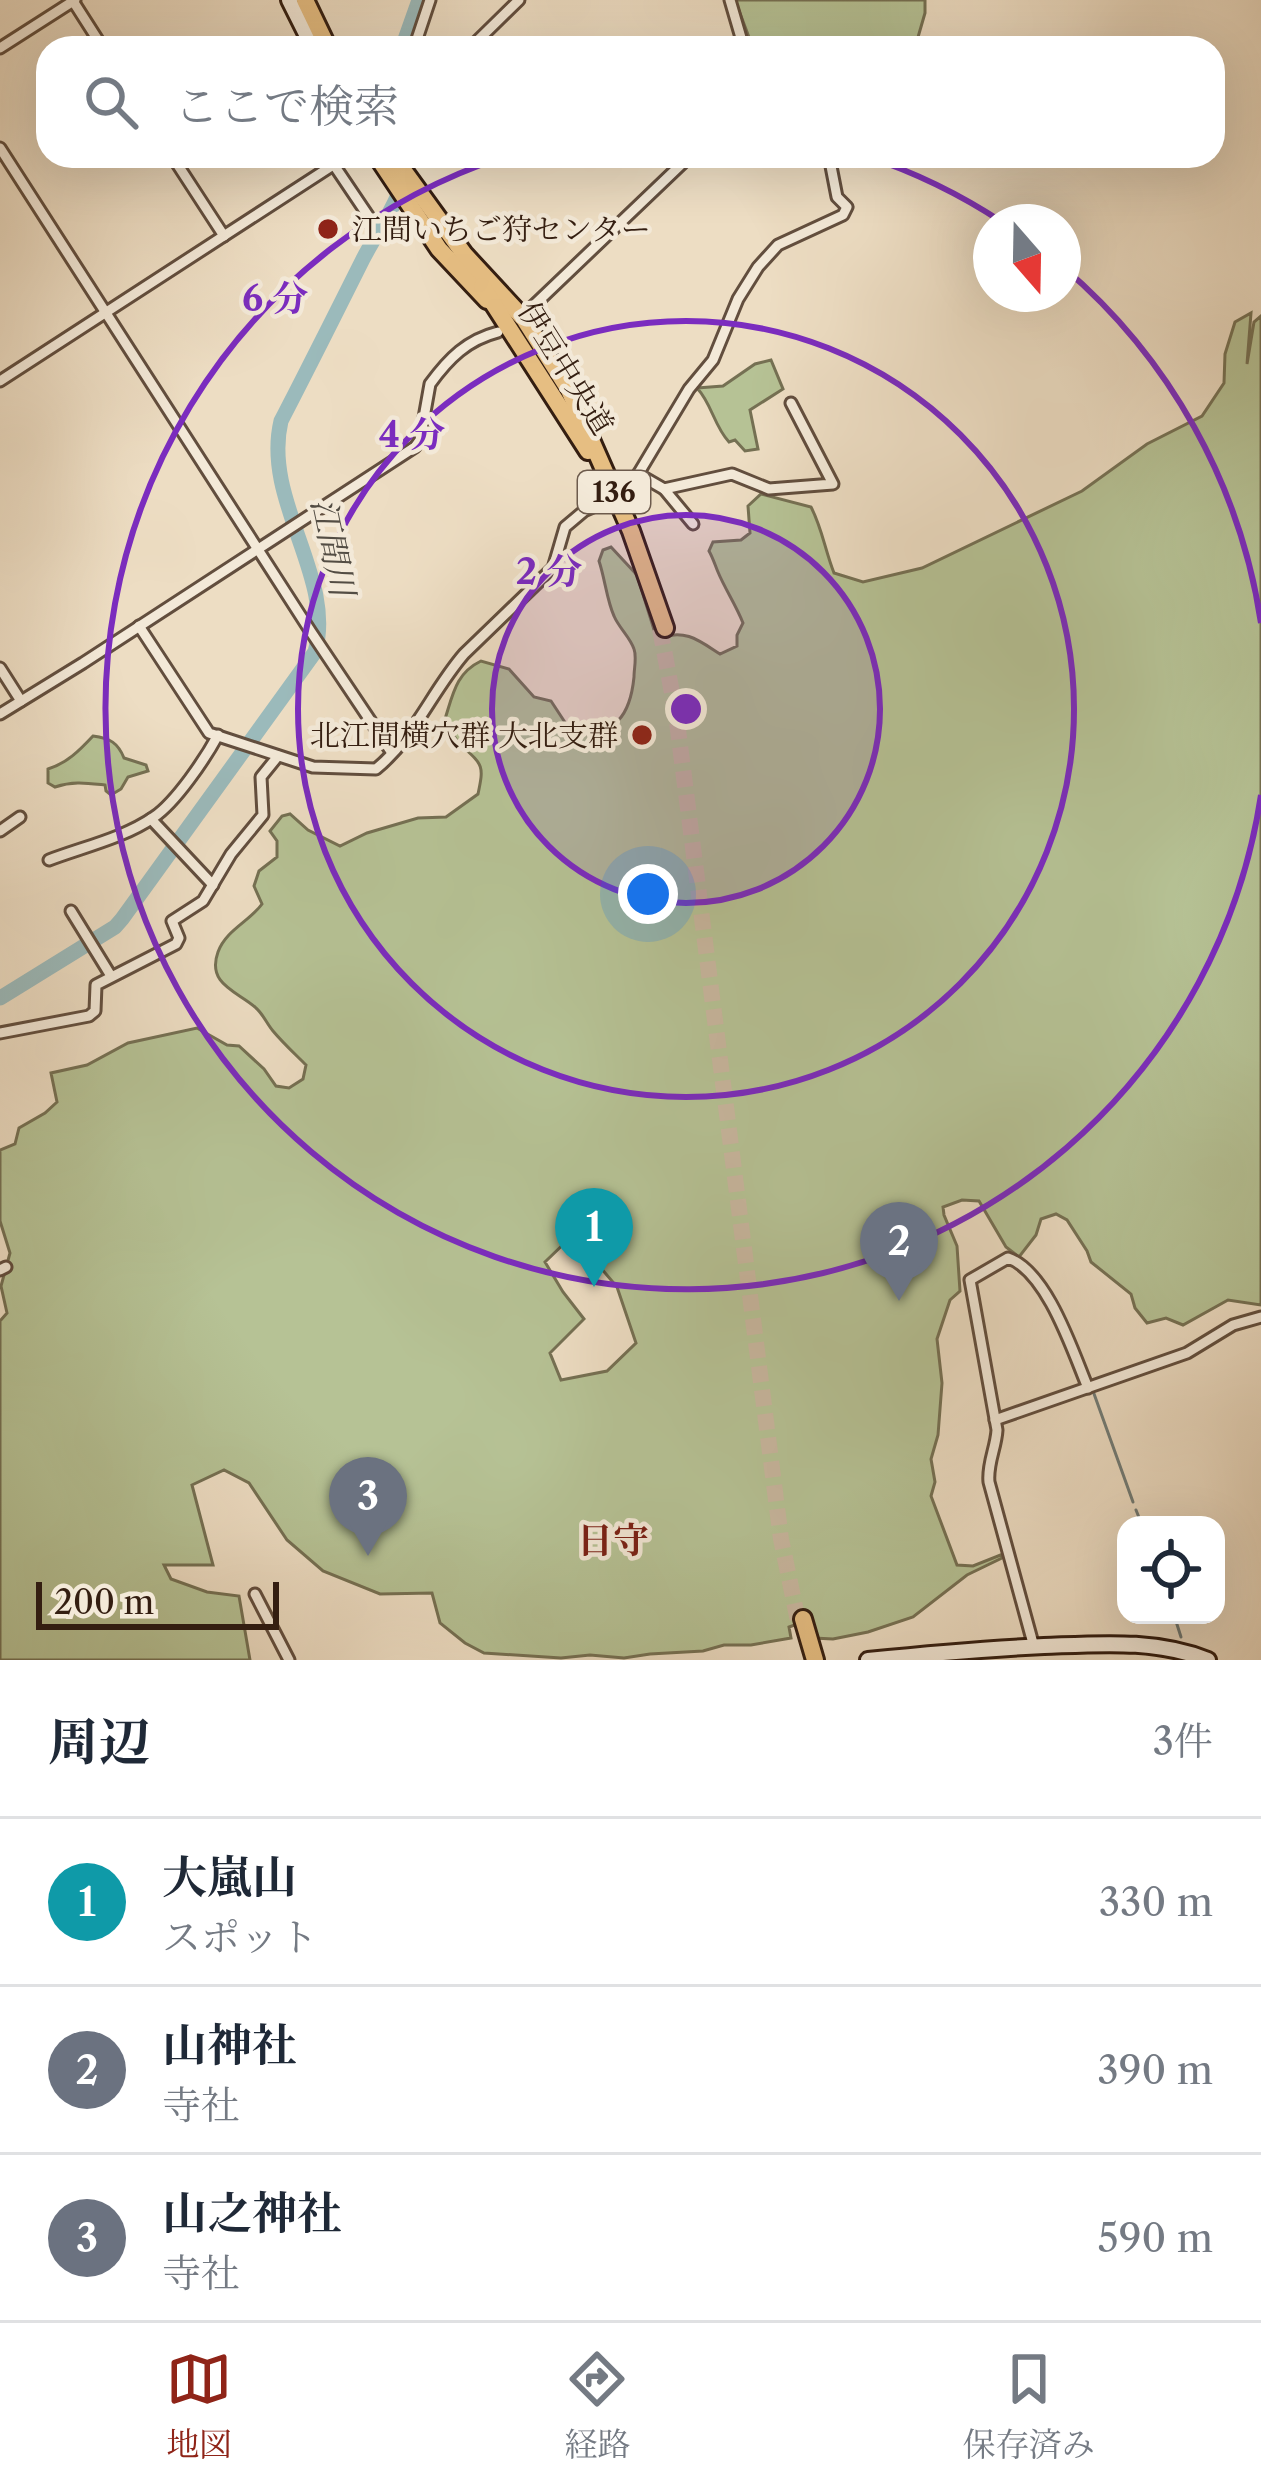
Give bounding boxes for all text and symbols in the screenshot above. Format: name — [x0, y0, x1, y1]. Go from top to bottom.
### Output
search box — [36, 36, 1225, 168]
icon: search — [78, 69, 144, 135]
text: ここで検索 — [174, 78, 399, 134]
north arrow — [973, 204, 1081, 312]
place label: 江間いちご狩センター — [352, 211, 651, 248]
marker: 江間いちご狩センター — [315, 216, 341, 242]
text: 6 分 — [242, 276, 308, 320]
street label: 伊豆中央道 — [511, 295, 621, 441]
text: 4 分 — [379, 412, 445, 456]
road number: 136 — [578, 471, 650, 513]
water label: 江間川 — [303, 494, 364, 603]
text: 2 分 — [516, 549, 582, 593]
centre of rings — [665, 688, 707, 730]
place label: 北江間横穴群 大北支群 — [310, 717, 618, 754]
marker: 北江間横穴群 大北支群 — [629, 722, 655, 748]
your location — [618, 864, 678, 924]
pin: 1 — [555, 1188, 633, 1287]
pin: 2 — [860, 1202, 938, 1301]
pin: 3 — [329, 1457, 407, 1556]
map controls — [1117, 1516, 1225, 1624]
button: locate — [1117, 1516, 1225, 1624]
district label: 日守 — [577, 1518, 649, 1562]
scale bar — [36, 1576, 279, 1629]
text: 200 m — [54, 1582, 154, 1623]
text: 周辺 — [48, 1711, 150, 1773]
text: 3件 — [1153, 1717, 1213, 1765]
text: 大嵐山 — [162, 1849, 297, 1905]
text: 1 — [78, 1878, 96, 1926]
text: 330 m — [1099, 1878, 1213, 1926]
text: スポット — [162, 1913, 318, 1961]
text: 山神社 — [162, 2017, 297, 2073]
text: 2 — [75, 2046, 99, 2094]
text: 390 m — [1097, 2046, 1213, 2094]
text: 寺社 — [162, 2081, 240, 2129]
text: 山之神社 — [162, 2185, 342, 2241]
text: 3 — [76, 2214, 98, 2262]
text: 590 m — [1098, 2214, 1213, 2262]
text: 寺社 — [162, 2249, 240, 2297]
tab: 地図 — [166, 2346, 232, 2465]
tab: 経路 — [564, 2346, 630, 2465]
tab: 保存済み — [963, 2346, 1095, 2465]

